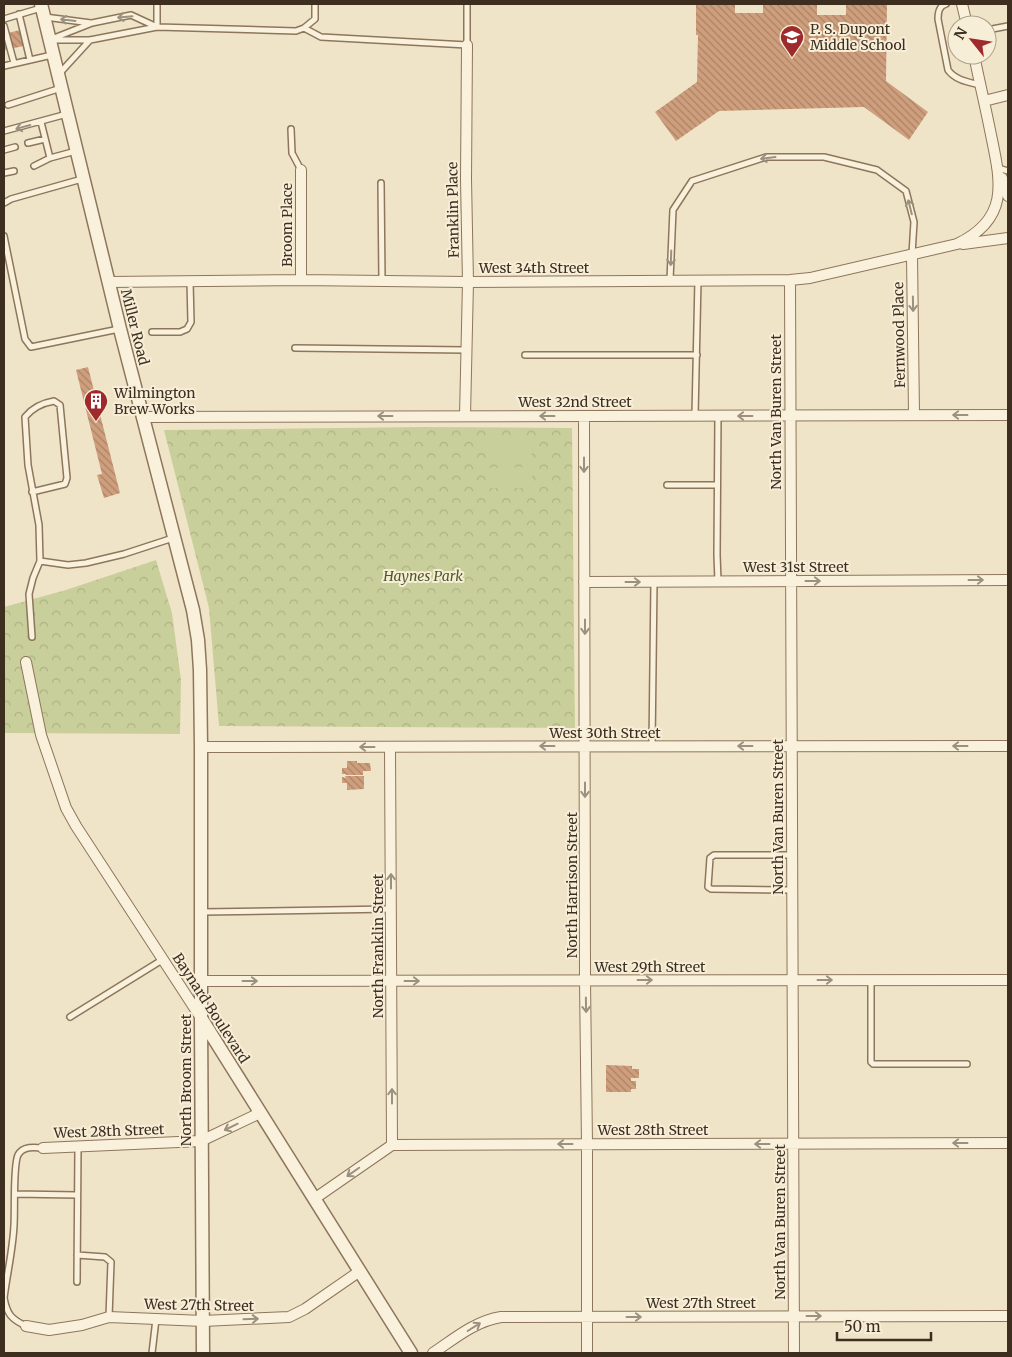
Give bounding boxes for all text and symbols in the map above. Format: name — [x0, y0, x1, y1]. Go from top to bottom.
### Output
one-way arrow — [118, 13, 134, 22]
one-way arrow — [60, 15, 76, 25]
north arrow — [947, 15, 997, 65]
place label: P. S. Dupont Middle School — [810, 20, 907, 54]
school or university icon: P. S. Dupont Middle School — [779, 24, 805, 58]
text: N — [950, 24, 971, 43]
one-way arrow — [15, 122, 31, 132]
one-way arrow — [760, 153, 776, 163]
street label: Franklin Place — [443, 162, 463, 258]
street label: Broom Place — [278, 183, 296, 267]
one-way arrow — [905, 199, 914, 215]
one-way arrow — [666, 250, 676, 266]
street label: West 34th Street — [478, 259, 590, 277]
street label: Fernwood Place — [889, 282, 909, 388]
street label: Miller Road — [117, 287, 153, 368]
one-way arrow — [908, 295, 918, 311]
street label: North Van Buren Street — [767, 334, 785, 490]
place label: Wilmington Brew Works — [113, 384, 196, 418]
building icon: Wilmington Brew Works — [83, 388, 109, 422]
street label: West 32nd Street — [517, 393, 632, 411]
one-way arrow — [952, 410, 968, 420]
one-way arrow — [377, 411, 393, 421]
one-way arrow — [539, 411, 556, 421]
one-way arrow — [737, 411, 753, 421]
one-way arrow — [579, 456, 589, 473]
street label: West 31st Street — [742, 558, 849, 576]
park label: Haynes Park — [382, 567, 463, 585]
one-way arrow — [967, 575, 983, 585]
one-way arrow — [804, 576, 821, 586]
one-way arrow — [624, 577, 641, 587]
one-way arrow — [580, 619, 590, 635]
street label: West 30th Street — [548, 724, 661, 742]
street label: North Van Buren Street — [769, 739, 787, 895]
one-way arrow — [539, 741, 556, 751]
one-way arrow — [737, 741, 753, 751]
one-way arrow — [952, 741, 968, 751]
one-way arrow — [359, 742, 376, 752]
one-way arrow — [580, 782, 590, 798]
street label: North Harrison Street — [563, 811, 581, 958]
street label: North Franklin Street — [369, 873, 387, 1018]
one-way arrow — [386, 873, 396, 890]
street label: Baynard Boulevard — [169, 950, 254, 1067]
street label: West 29th Street — [594, 958, 706, 976]
one-way arrow — [636, 975, 653, 985]
one-way arrow — [816, 975, 833, 985]
one-way arrow — [242, 976, 258, 986]
one-way arrow — [404, 976, 420, 986]
one-way arrow — [581, 996, 591, 1013]
street label: North Broom Street — [177, 1013, 195, 1146]
one-way arrow — [387, 1088, 397, 1104]
street label: West 28th Street — [52, 1120, 165, 1142]
street label: West 28th Street — [597, 1121, 709, 1139]
one-way arrow — [224, 1122, 239, 1132]
one-way arrow — [952, 1138, 968, 1148]
one-way arrow — [557, 1139, 573, 1149]
one-way arrow — [754, 1139, 770, 1149]
street label: North Van Buren Street — [771, 1144, 789, 1300]
one-way arrow — [346, 1167, 360, 1177]
street label: West 27th Street — [645, 1294, 757, 1312]
street label: West 27th Street — [143, 1295, 255, 1315]
scale bar — [837, 1310, 931, 1342]
one-way arrow — [806, 1311, 822, 1321]
one-way arrow — [626, 1312, 642, 1322]
one-way arrow — [243, 1315, 259, 1324]
text: 50 m — [844, 1317, 881, 1336]
one-way arrow — [466, 1321, 480, 1331]

